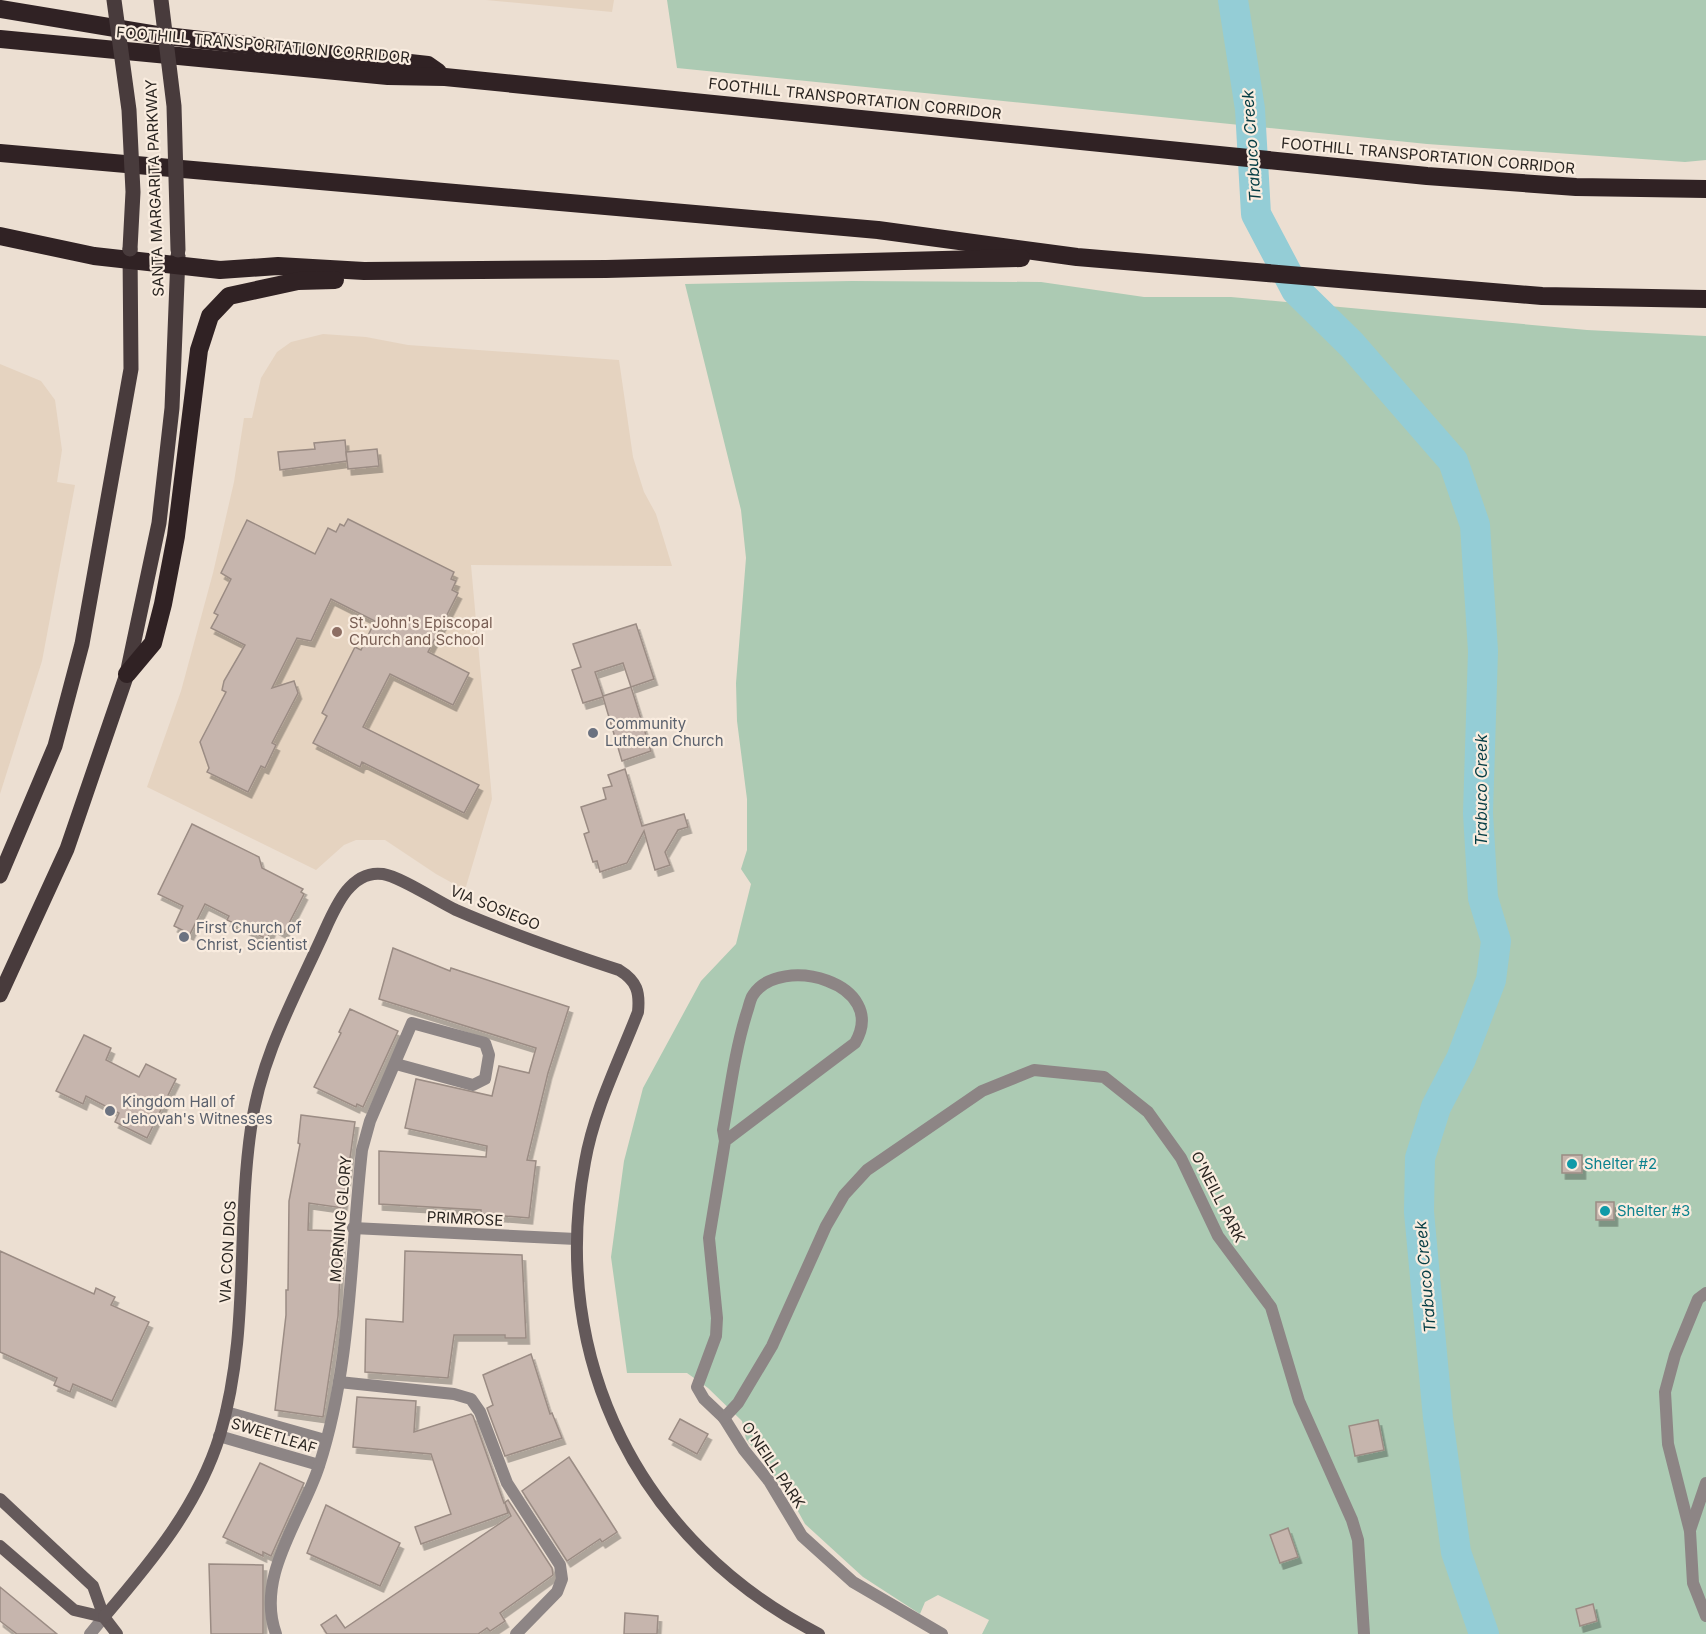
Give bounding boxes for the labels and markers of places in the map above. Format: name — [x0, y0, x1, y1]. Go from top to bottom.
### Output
place label: St. John's Episcopal Church and School — [349, 613, 493, 649]
marker: St. John's Episcopal Church and School — [330, 625, 344, 639]
place label: Community Lutheran Church — [605, 714, 724, 750]
marker: Community Lutheran Church — [586, 726, 600, 740]
place label: First Church of Christ, Scientist — [196, 918, 308, 954]
marker: First Church of Christ, Scientist — [177, 930, 191, 944]
place label: Kingdom Hall of Jehovah's Witnesses — [122, 1092, 273, 1128]
marker: Kingdom Hall of Jehovah's Witnesses — [103, 1104, 117, 1118]
place label: Shelter #2 — [1584, 1154, 1657, 1173]
marker: Shelter #2 — [1565, 1157, 1579, 1171]
place label: Shelter #3 — [1617, 1201, 1690, 1220]
marker: Shelter #3 — [1598, 1204, 1612, 1218]

